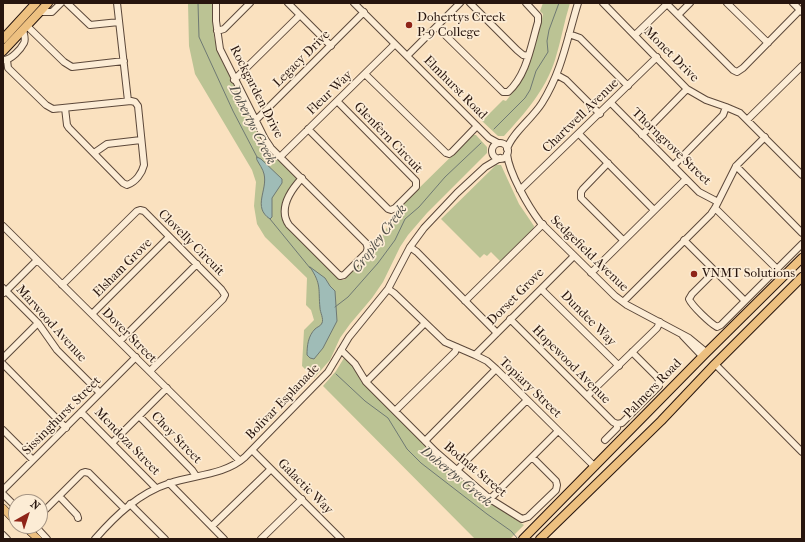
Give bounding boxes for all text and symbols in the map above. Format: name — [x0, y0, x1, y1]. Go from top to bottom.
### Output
place label: Dohertys Creek P-9 College — [417, 10, 505, 41]
marker: Dohertys Creek P-9 College — [404, 20, 414, 30]
street label: Monet Drive — [640, 24, 702, 86]
street label: Legacy Drive — [270, 27, 334, 91]
street label: Rockgarden Drive — [226, 43, 286, 141]
street label: Elmhurst Road — [420, 53, 490, 123]
street label: Fleur Way — [304, 68, 356, 118]
street label: Chartwell Avenue — [540, 76, 622, 156]
water label: Dohertys Creek — [225, 82, 279, 168]
street label: Glenfern Circuit — [350, 99, 426, 177]
street label: Thorngrove Street — [628, 105, 714, 189]
water label: Cropley Creek — [349, 201, 411, 277]
street label: Clovelly Circuit — [155, 207, 227, 279]
street label: Sedgefield Avenue — [547, 213, 631, 295]
street label: Elsham Grove — [90, 235, 156, 301]
street label: Dorset Grove — [484, 265, 548, 329]
place label: VNMT Solutions — [702, 266, 795, 282]
marker: VNMT Solutions — [689, 269, 699, 279]
street label: Marwood Avenue — [12, 282, 90, 366]
street label: Dundee Way — [557, 288, 619, 350]
street label: Dover Street — [98, 305, 160, 367]
street label: Hopewood Avenue — [529, 323, 613, 407]
street label: Topiary Street — [496, 354, 564, 422]
street label: Palmers Road — [621, 356, 685, 422]
street label: Bolivar Esplanade — [243, 361, 323, 443]
street label: Sissinghurst Street — [19, 373, 105, 459]
street label: Mendoza Street — [91, 405, 163, 479]
street label: Choy Street — [147, 409, 205, 467]
street label: Bodnat Street — [440, 439, 510, 501]
water label: Dohertys Creek — [417, 443, 495, 511]
street label: Galactic Way — [274, 456, 336, 518]
north arrow — [8, 494, 48, 534]
text: N — [28, 497, 43, 513]

